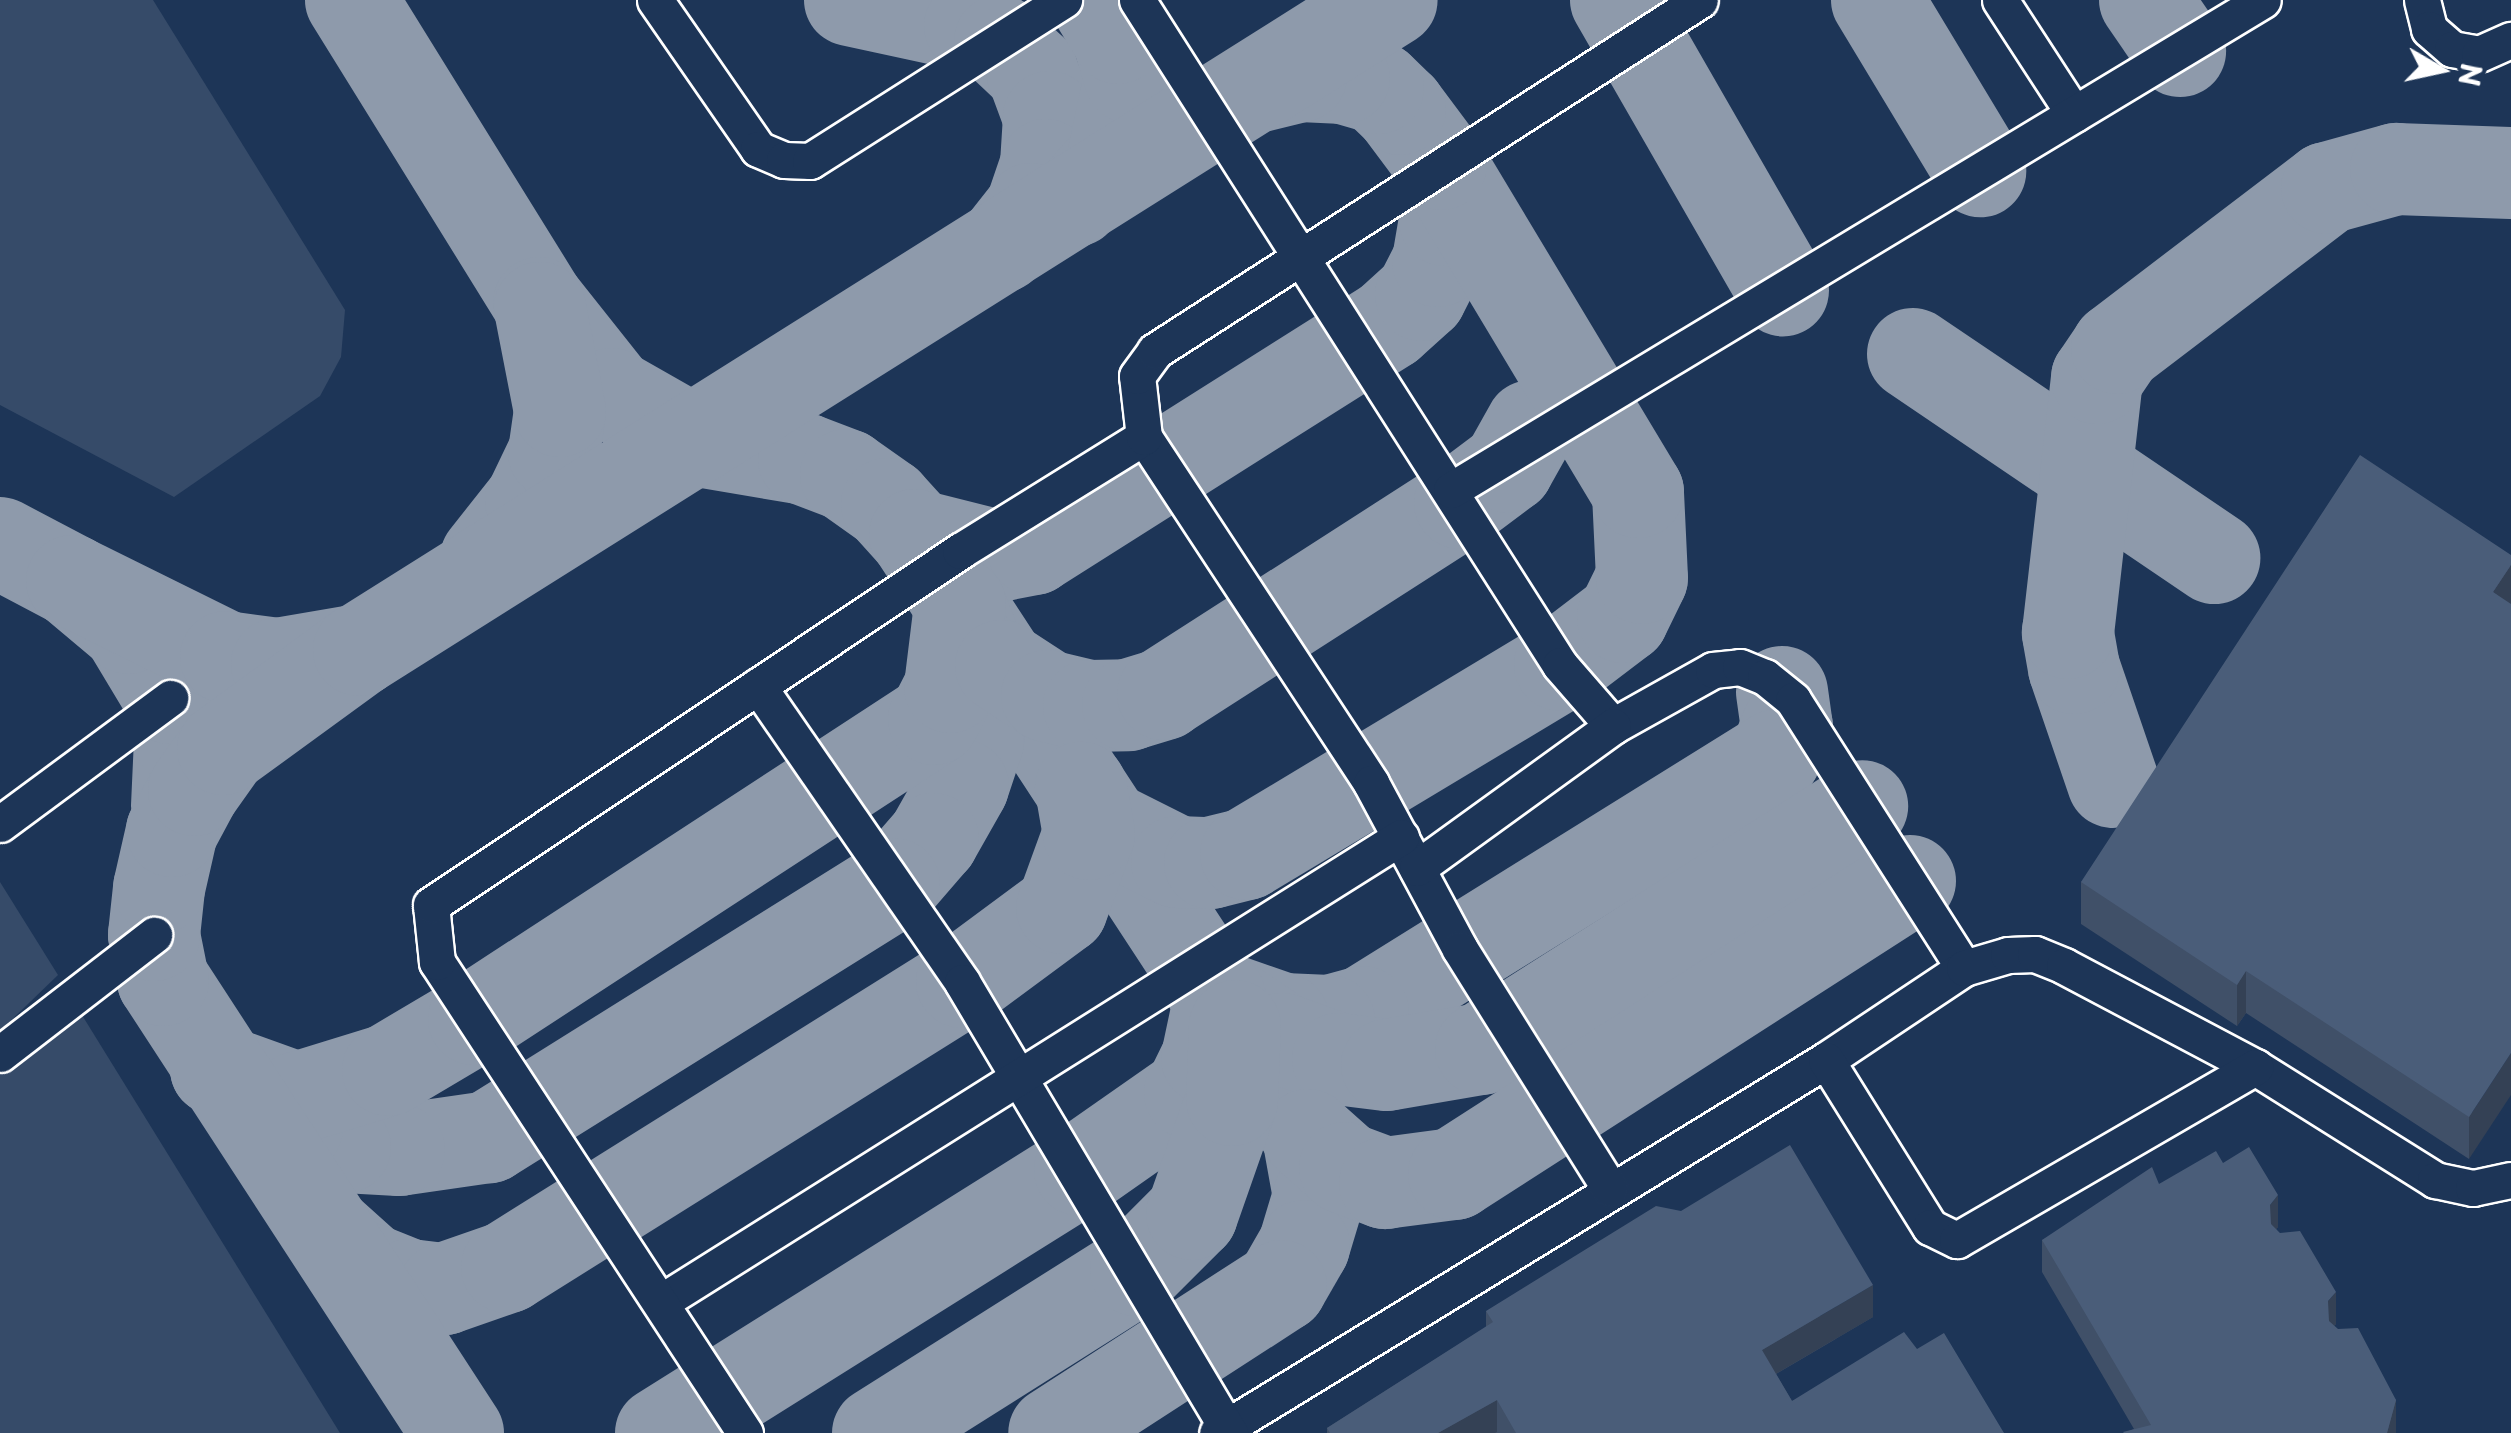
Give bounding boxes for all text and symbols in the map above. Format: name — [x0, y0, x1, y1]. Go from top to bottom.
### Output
north arrow — [2391, 20, 2491, 120]
text: N — [2448, 60, 2494, 89]

